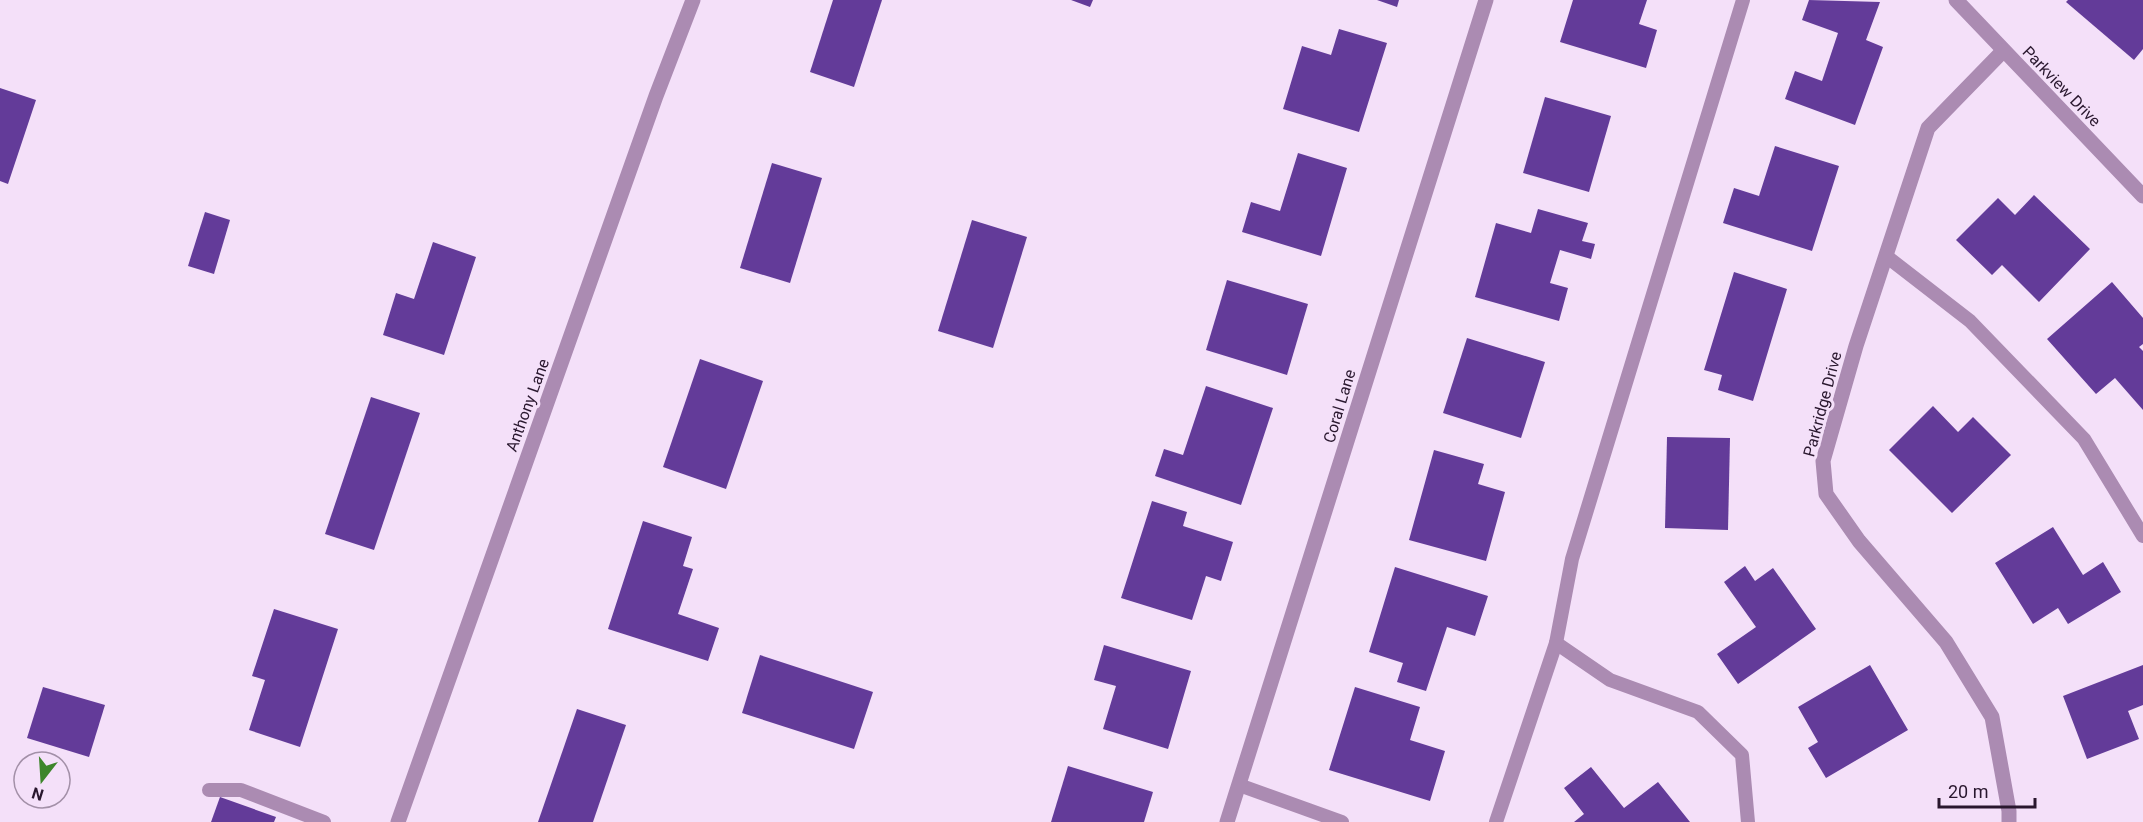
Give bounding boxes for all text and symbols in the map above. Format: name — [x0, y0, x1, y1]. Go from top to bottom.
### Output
street label: Parkview Drive — [2019, 42, 2105, 130]
street label: Parkridge Drive — [1799, 350, 1846, 459]
street label: Anthony Lane — [502, 356, 553, 454]
street label: Coral Lane — [1319, 367, 1360, 445]
north arrow — [12, 750, 72, 810]
scale bar — [1939, 771, 2035, 809]
text: 20 m — [1948, 781, 1988, 802]
text: N — [30, 783, 46, 805]

